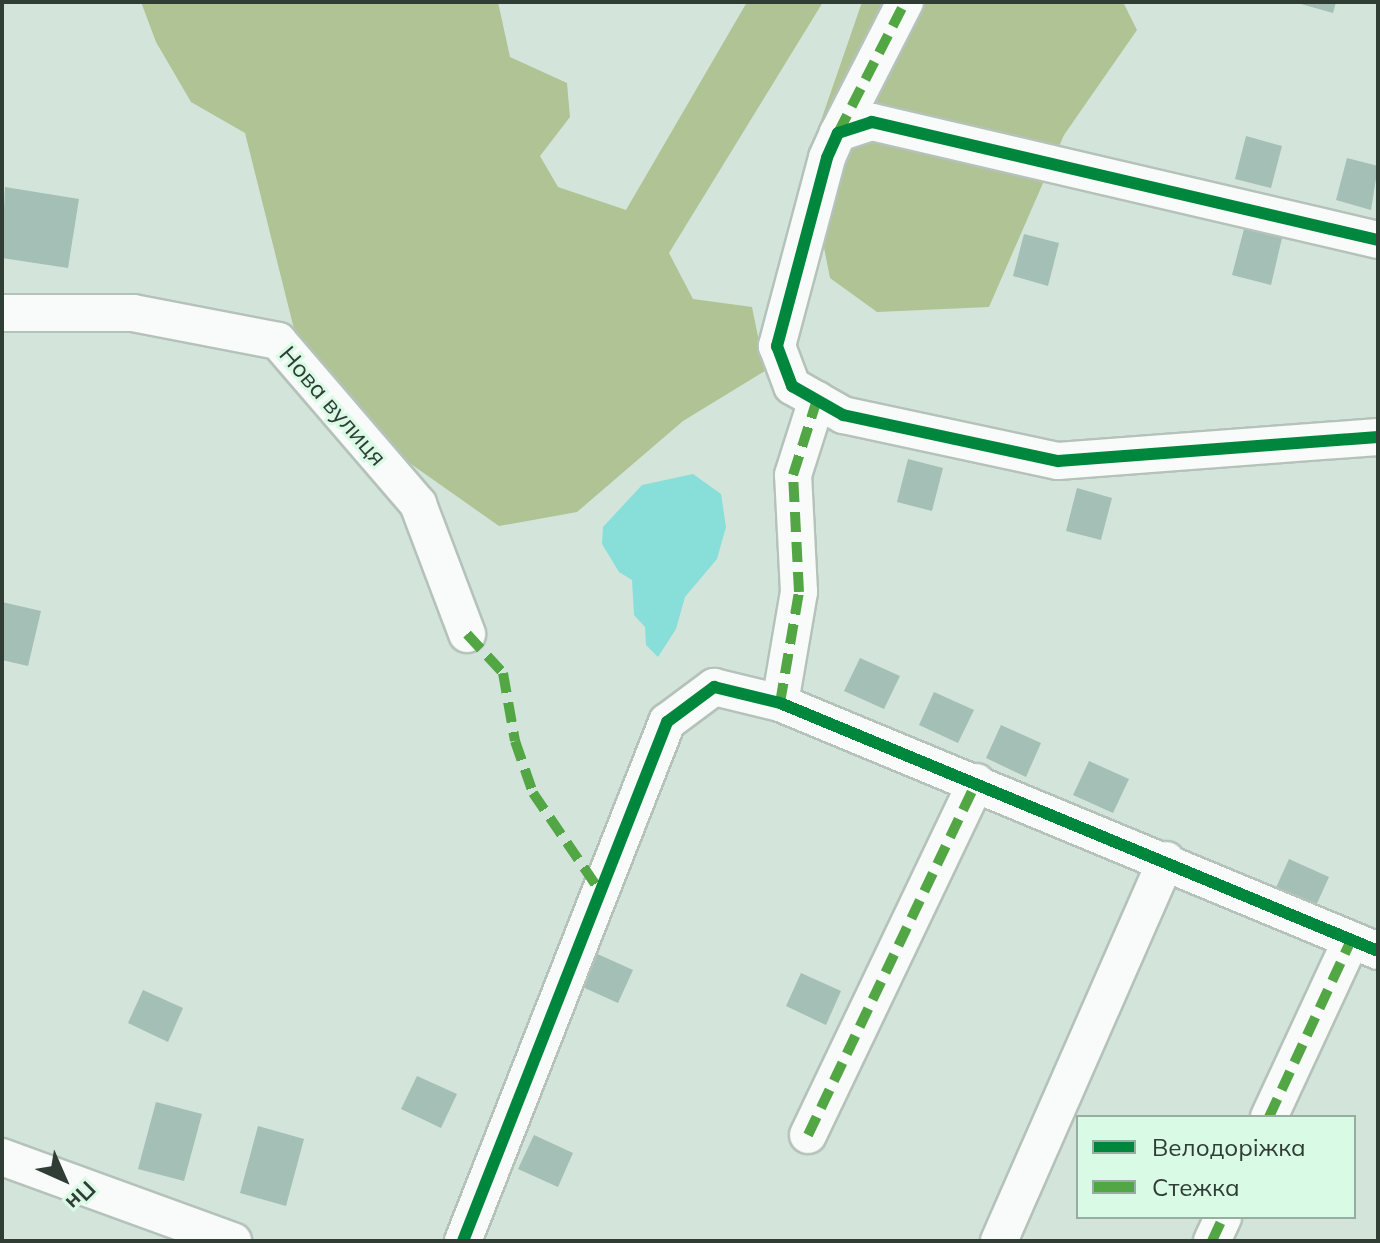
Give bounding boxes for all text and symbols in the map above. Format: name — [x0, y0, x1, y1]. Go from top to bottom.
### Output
street label: Нова вулиця — [273, 341, 393, 471]
legend — [1076, 1115, 1356, 1219]
text: Велодоріжка — [1152, 1132, 1306, 1162]
north arrow — [24, 1139, 104, 1219]
text: Стежка — [1152, 1172, 1240, 1202]
text: Пн — [60, 1175, 102, 1217]

